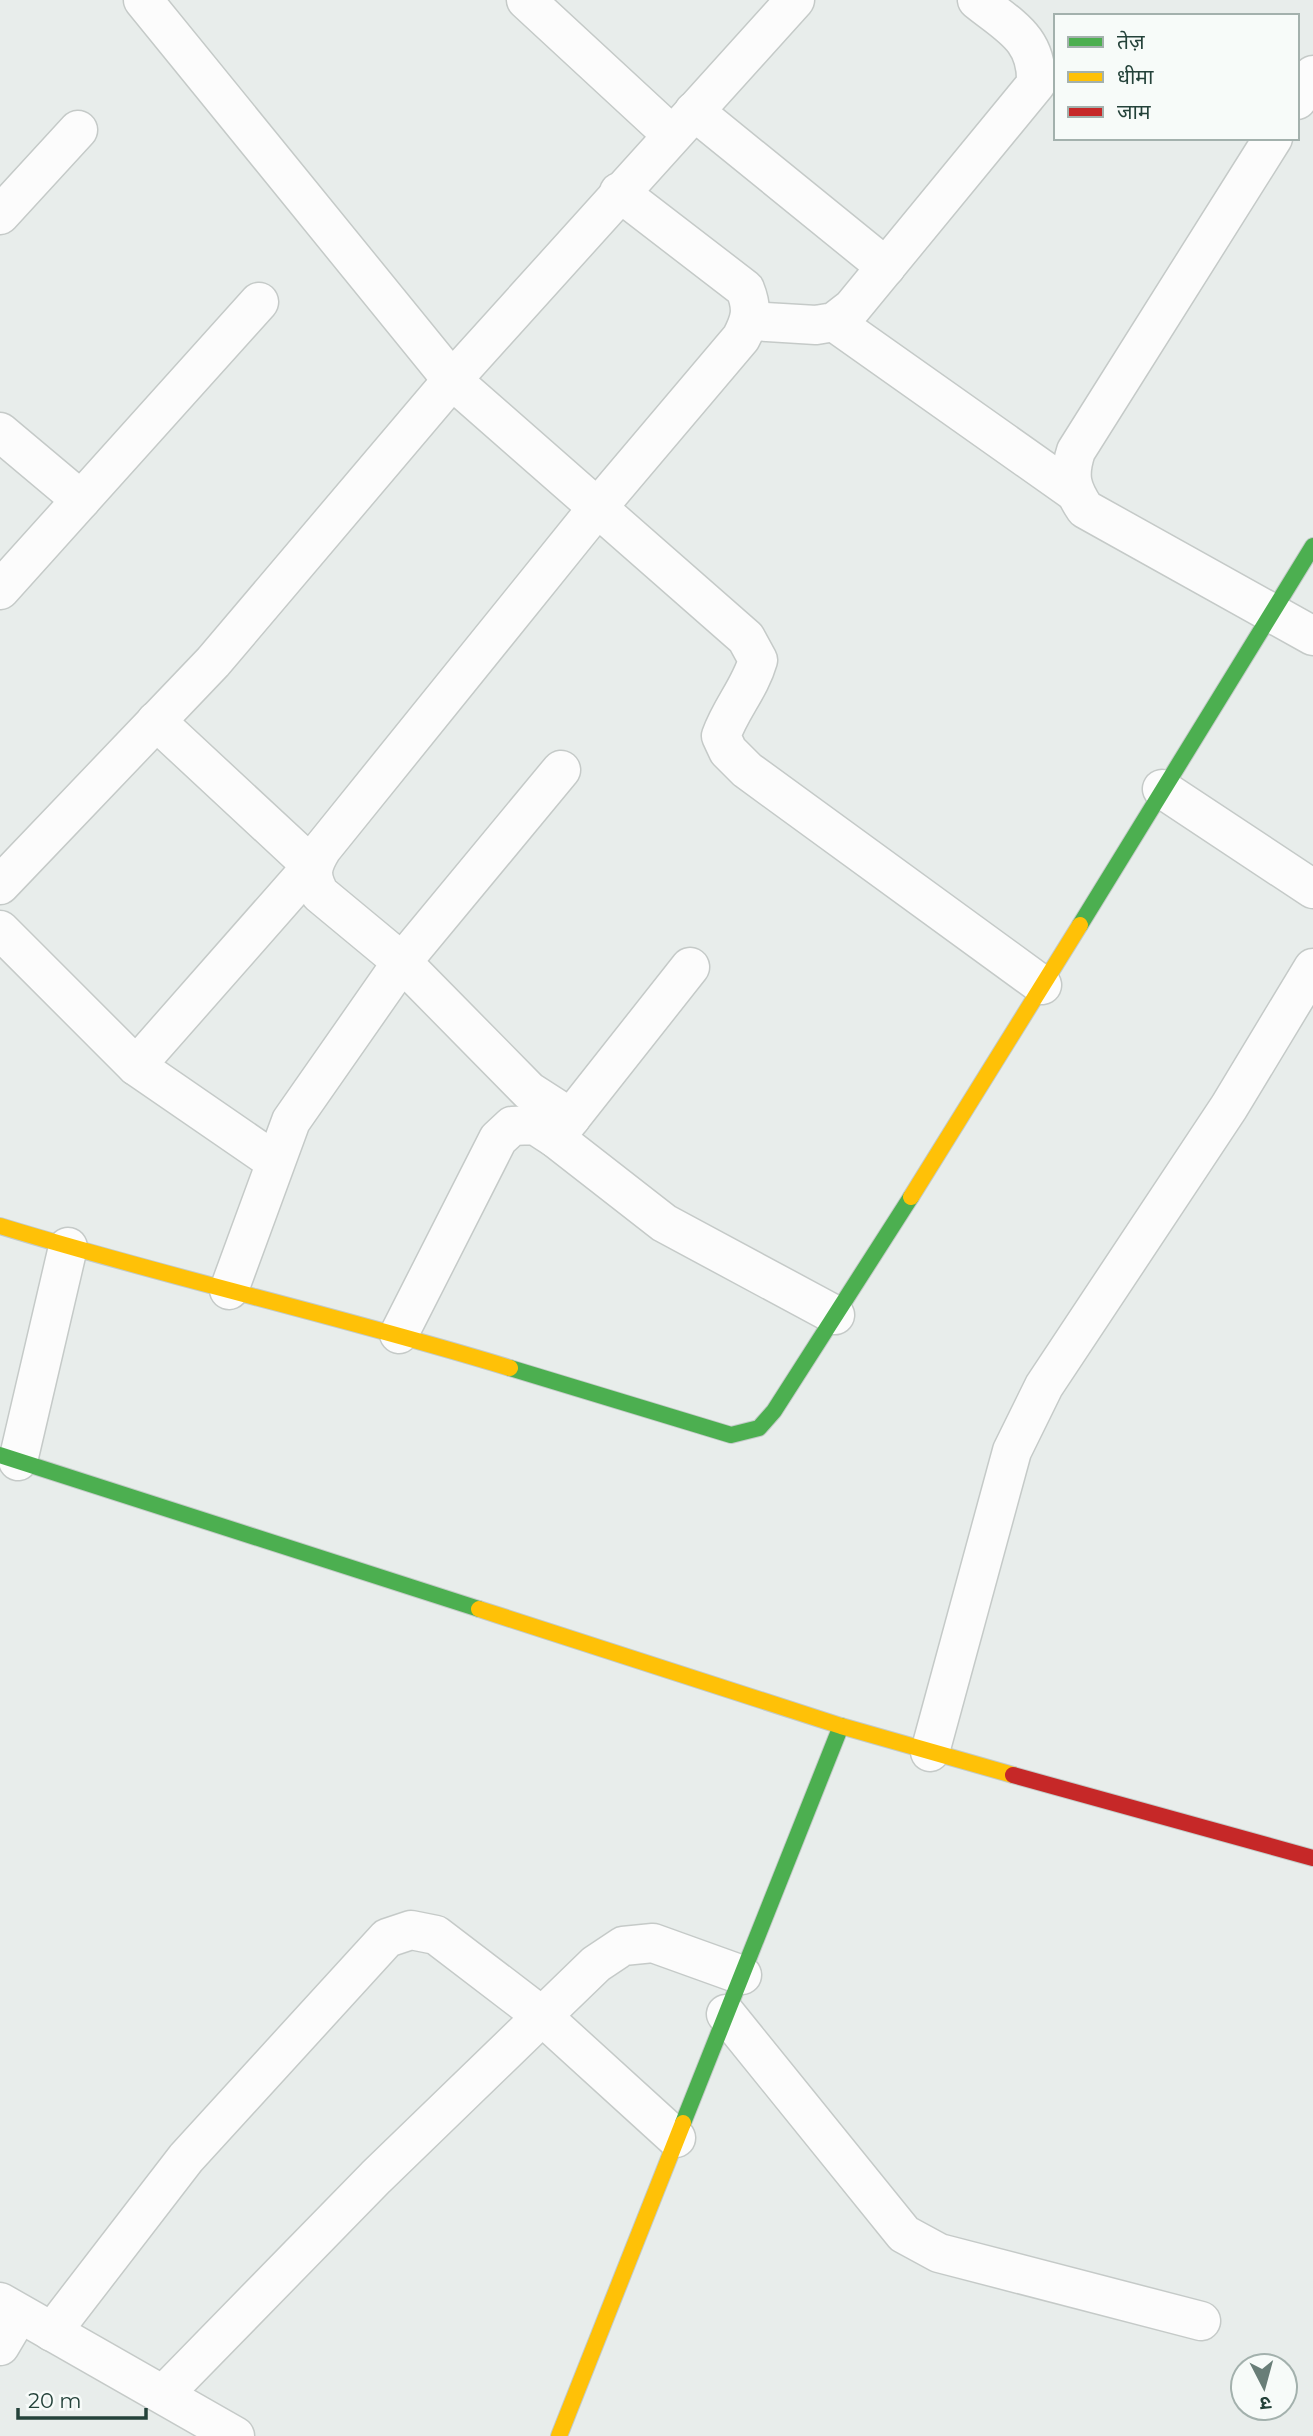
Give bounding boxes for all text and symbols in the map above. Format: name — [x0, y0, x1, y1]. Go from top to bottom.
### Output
legend — [1054, 14, 1299, 140]
text: तेज़ — [1117, 29, 1145, 54]
text: धीमा — [1117, 64, 1154, 89]
text: जाम — [1117, 99, 1151, 124]
north arrow — [1229, 2352, 1299, 2422]
scale bar — [18, 2376, 145, 2420]
text: 20 m — [28, 2388, 82, 2413]
text: उ — [1258, 2391, 1272, 2416]

